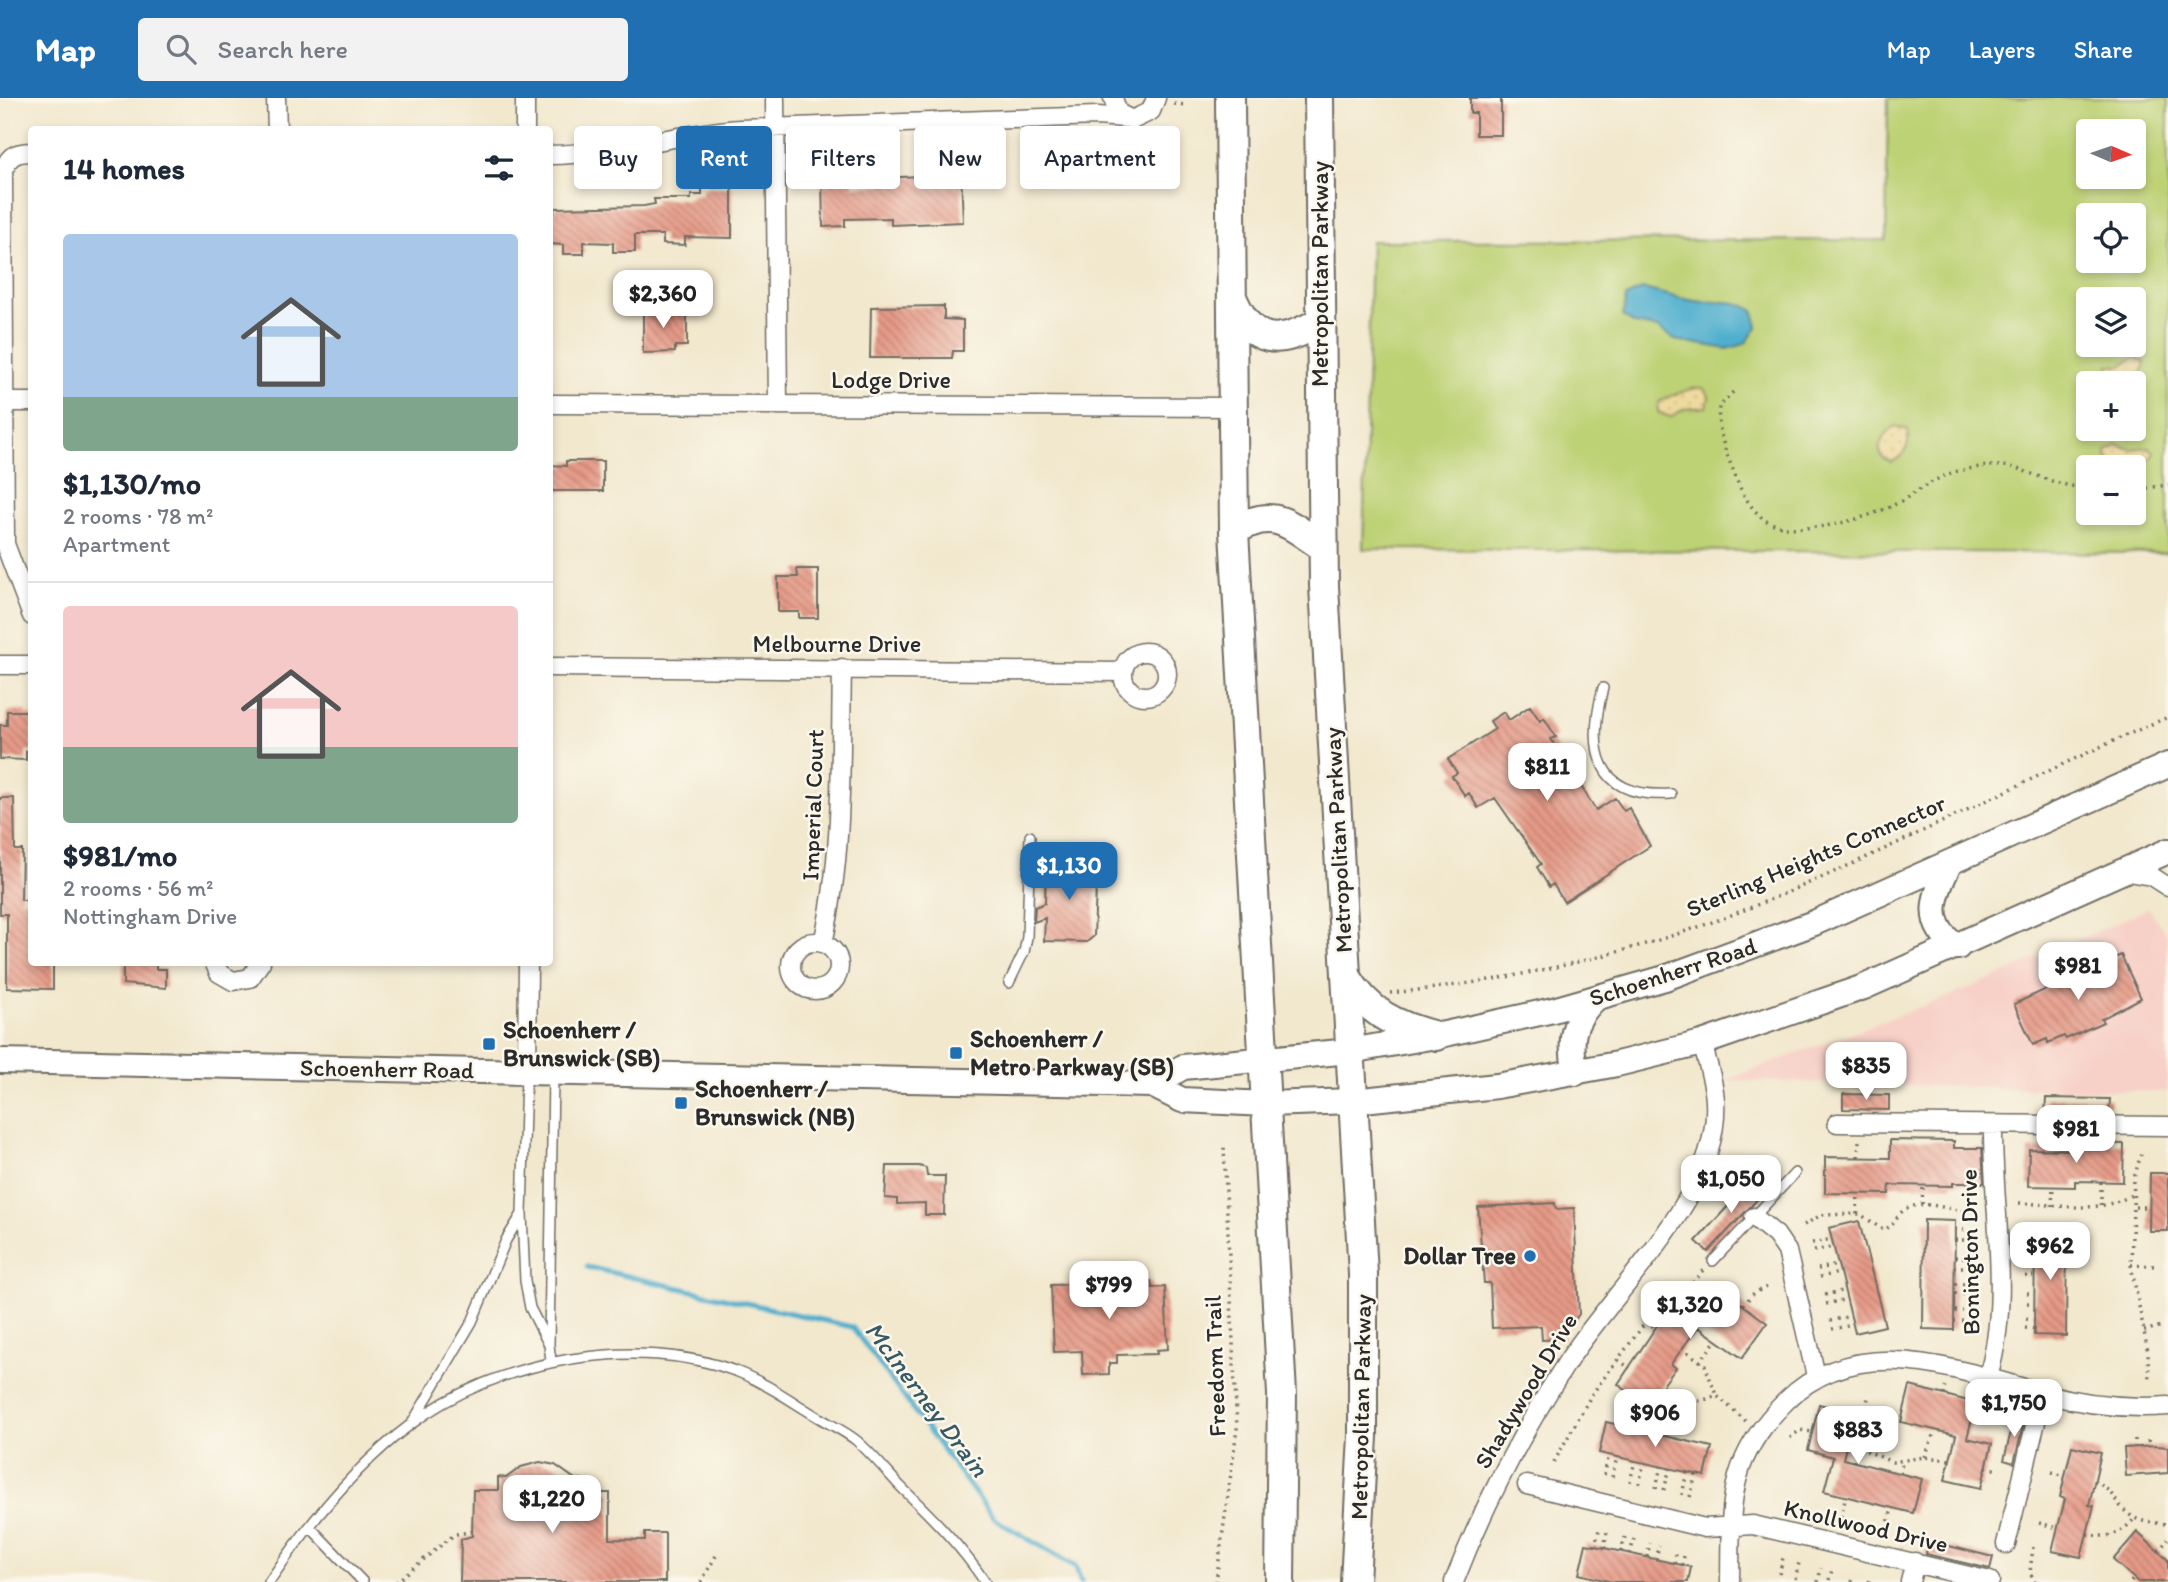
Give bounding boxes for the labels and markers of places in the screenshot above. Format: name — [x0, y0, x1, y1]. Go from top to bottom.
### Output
pin: $2,360 — [606, 271, 720, 330]
pin: $811 — [1506, 744, 1588, 803]
pin: $1,130 — [1012, 842, 1126, 902]
pin: $981 — [2037, 942, 2119, 1002]
place label: Schoenherr / Brunswick (SB) — [503, 1015, 660, 1073]
place label: Schoenherr / Metro Parkway (SB) — [970, 1024, 1174, 1082]
marker: Schoenherr / Brunswick (SB) — [481, 1036, 497, 1052]
pin: $835 — [1825, 1042, 1907, 1102]
marker: Schoenherr / Metro Parkway (SB) — [948, 1045, 964, 1061]
place label: Schoenherr / Brunswick (NB) — [695, 1074, 855, 1132]
marker: Schoenherr / Brunswick (NB) — [673, 1095, 689, 1111]
pin: $981 — [2035, 1105, 2117, 1165]
pin: $1,050 — [1674, 1156, 1788, 1215]
pin: $962 — [2009, 1222, 2091, 1282]
place label: Dollar Tree — [1403, 1241, 1516, 1270]
marker: Dollar Tree — [1522, 1248, 1538, 1264]
pin: $799 — [1068, 1262, 1150, 1321]
pin: $1,320 — [1633, 1282, 1747, 1341]
pin: $1,750 — [1957, 1380, 2071, 1439]
pin: $906 — [1614, 1390, 1696, 1449]
pin: $883 — [1817, 1406, 1899, 1466]
pin: $1,220 — [495, 1476, 609, 1535]

